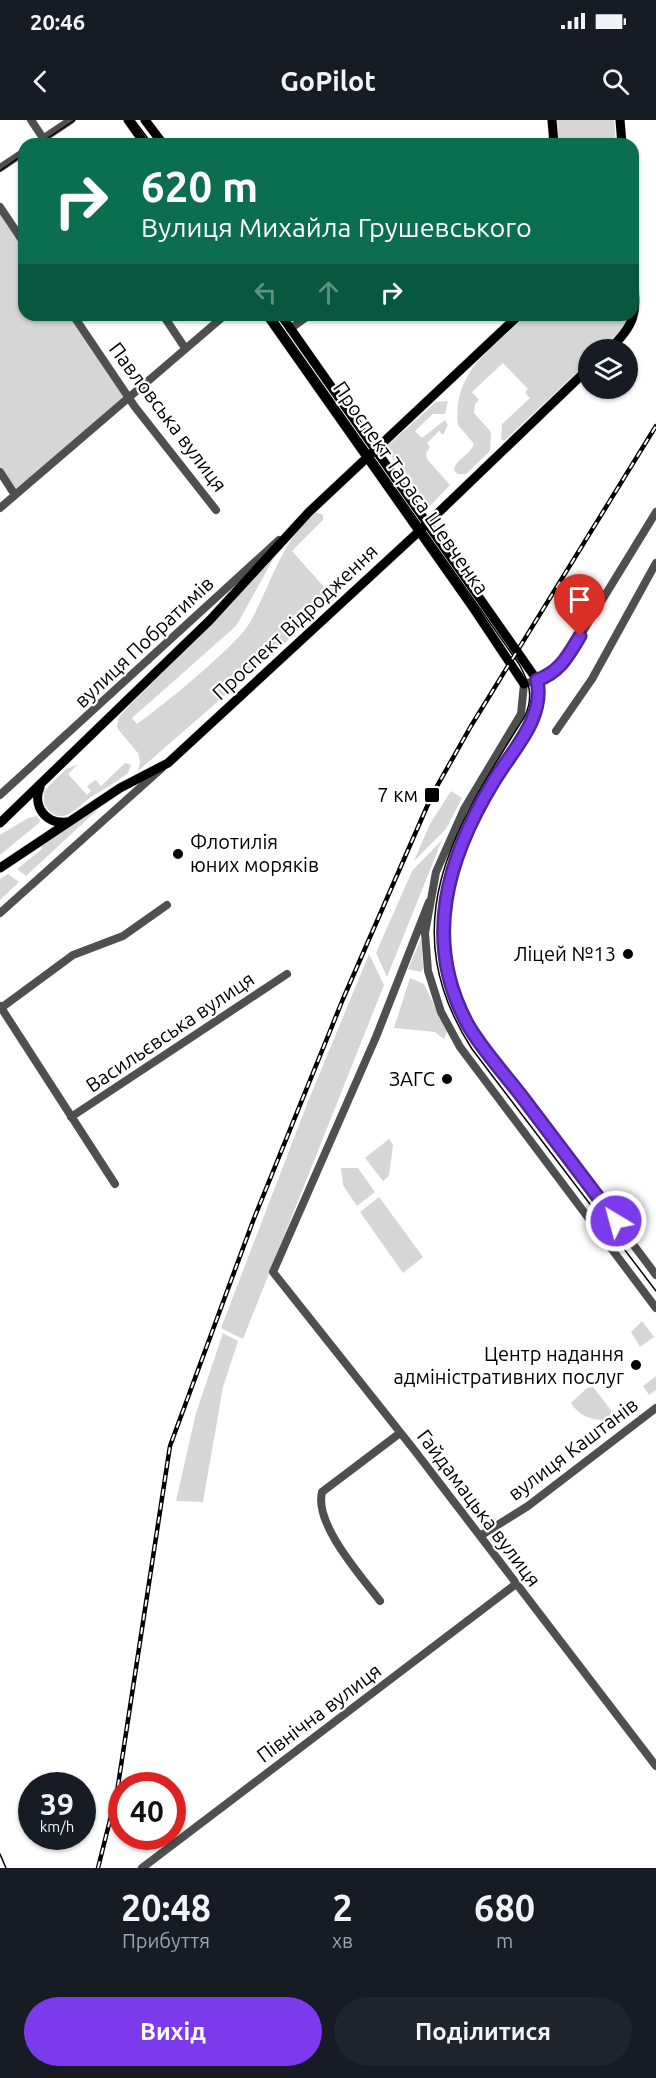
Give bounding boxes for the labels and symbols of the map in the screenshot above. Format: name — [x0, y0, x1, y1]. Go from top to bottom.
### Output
street label: Павловська вулиця — [105, 338, 232, 496]
street label: Проспект Тараса Шевченка — [329, 377, 494, 599]
street label: Проспект Відродження — [207, 539, 382, 704]
street label: вулиця Побратимів — [70, 571, 218, 712]
pin — [554, 574, 605, 636]
place label: 7 км — [377, 783, 418, 806]
marker: 7 км — [423, 786, 441, 804]
place label: Флотилія юних моряків — [190, 830, 319, 876]
marker: Флотилія юних моряків — [171, 847, 185, 861]
place label: Ліцей №13 — [514, 942, 616, 965]
marker: Ліцей №13 — [621, 947, 635, 961]
street label: Васильєвська вулиця — [81, 967, 258, 1096]
place label: ЗАГС — [389, 1067, 435, 1090]
marker: ЗАГС — [440, 1072, 454, 1086]
position arrow — [584, 1189, 648, 1253]
place label: Центр надання адміністративних послуг — [393, 1342, 624, 1388]
marker: Центр надання адміністративних послуг — [629, 1358, 643, 1372]
street label: вулиця Каштанів — [503, 1392, 642, 1505]
street label: Гайдамацька вулиця — [413, 1425, 546, 1591]
street label: Північна вулиця — [252, 1658, 385, 1767]
speed limit sign: 40 — [108, 1772, 186, 1850]

